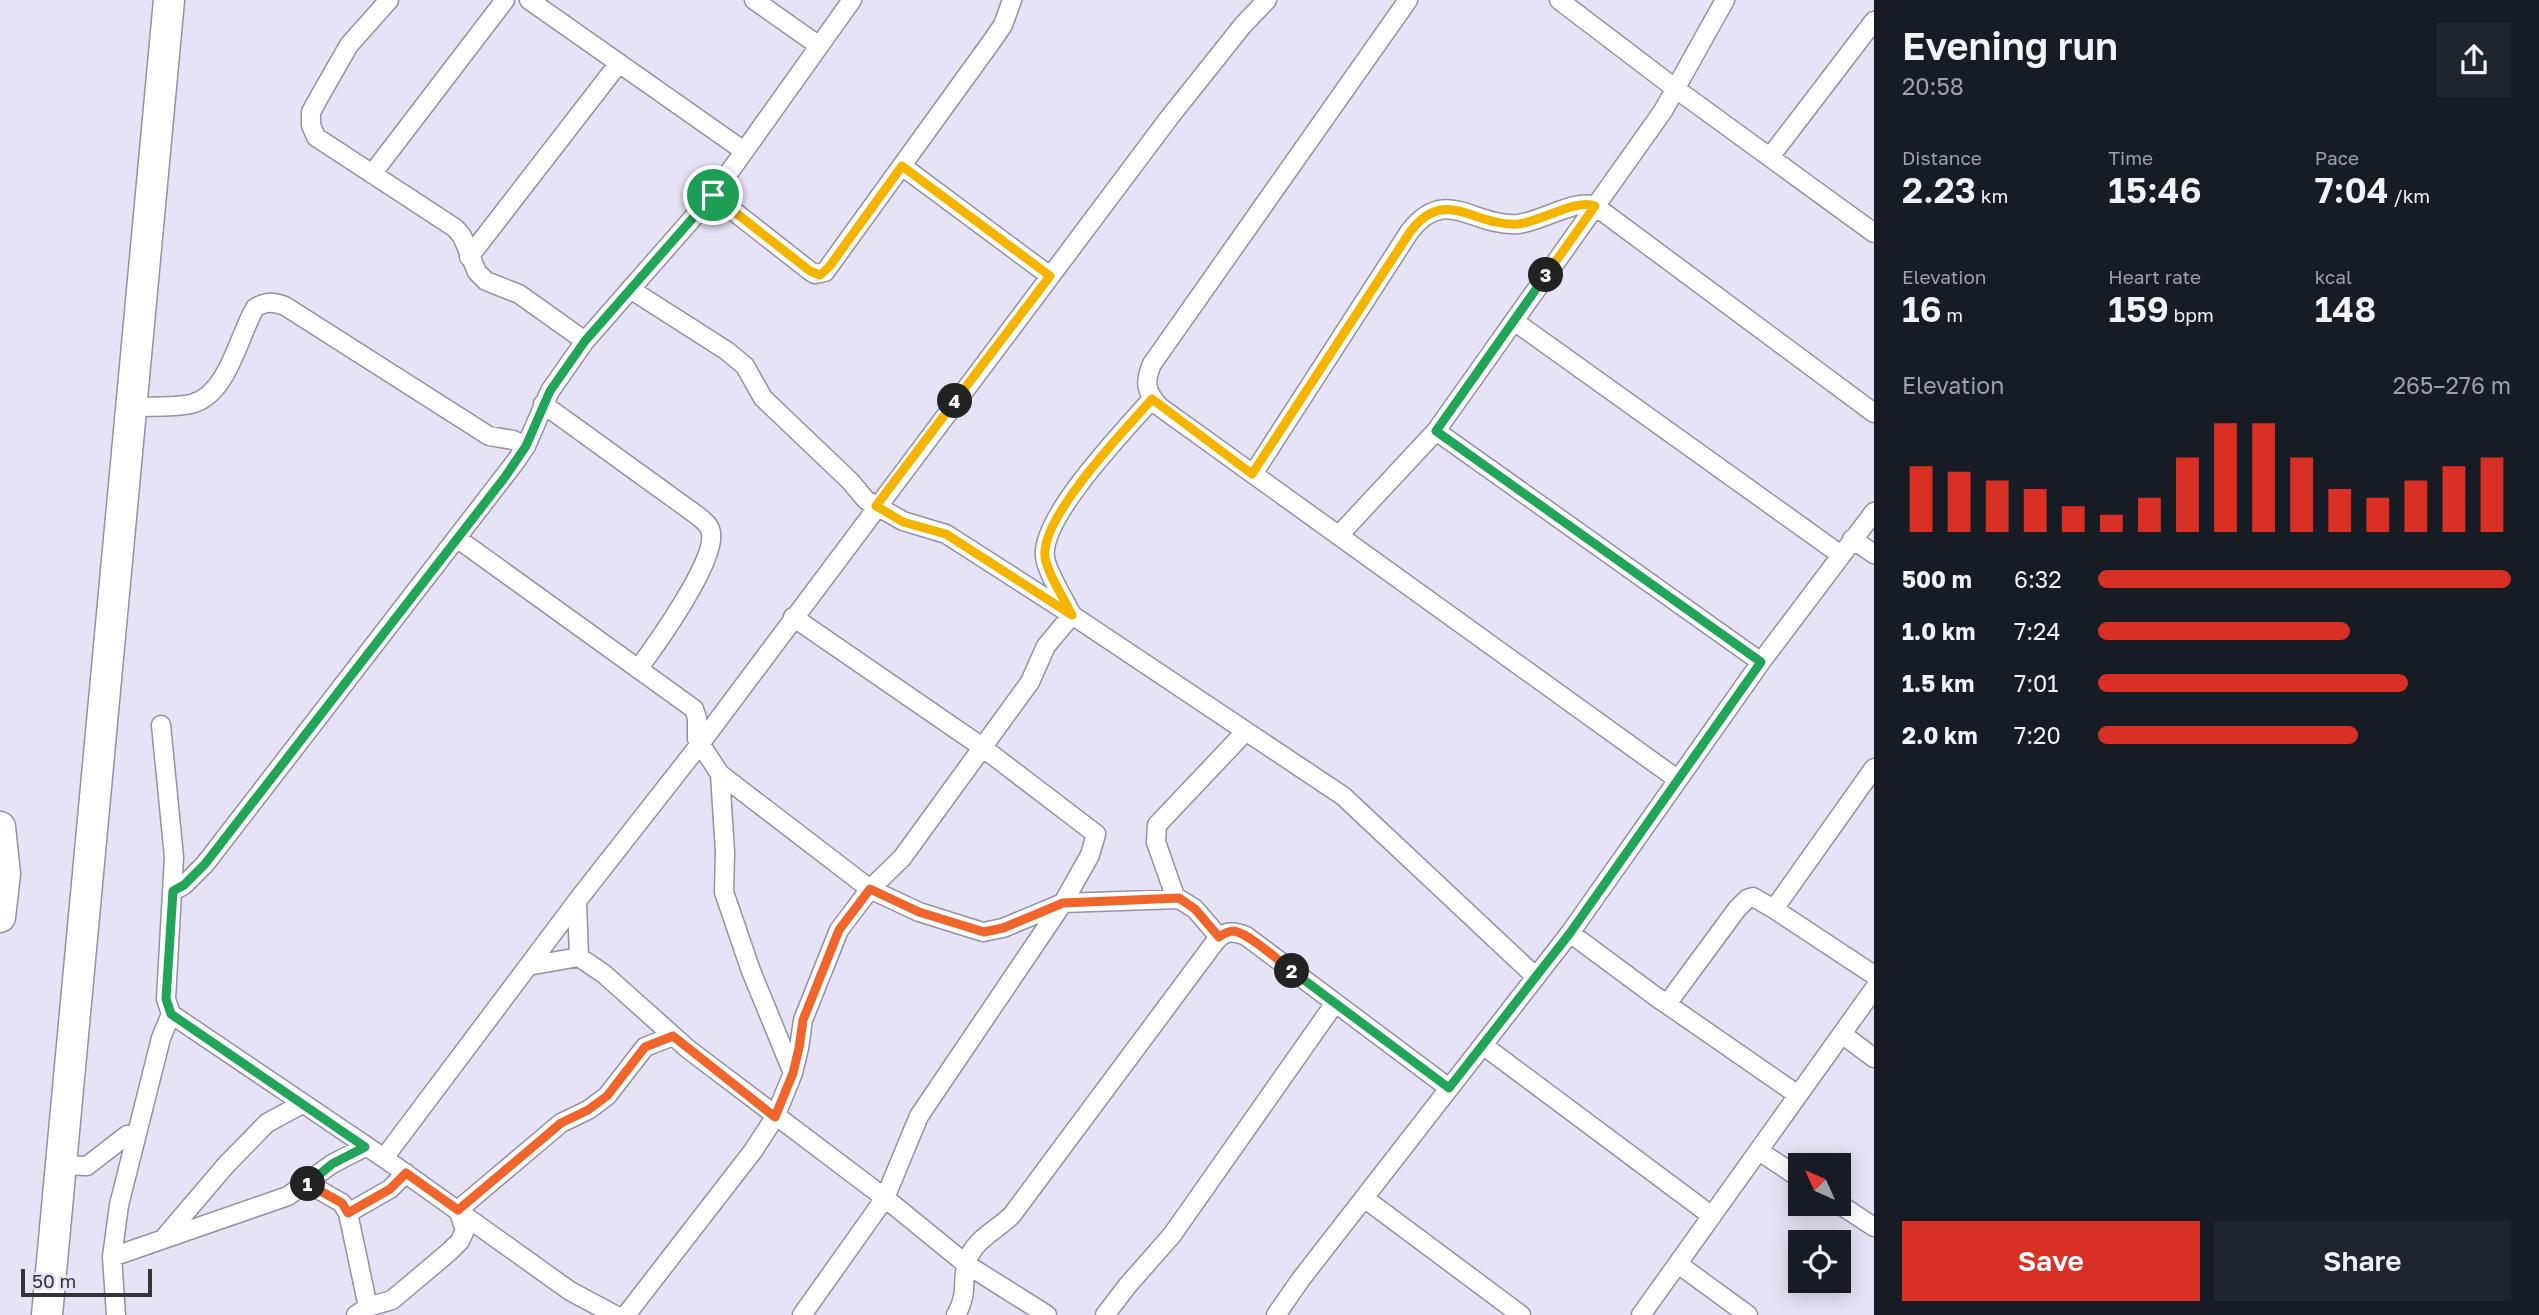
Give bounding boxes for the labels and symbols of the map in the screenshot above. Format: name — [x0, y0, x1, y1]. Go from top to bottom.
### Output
pin — [683, 165, 743, 225]
pin: 3 — [1528, 258, 1564, 292]
pin: 4 — [937, 384, 972, 418]
pin: 2 — [1274, 954, 1310, 988]
north arrow — [1788, 1153, 1852, 1216]
pin: 1 — [290, 1166, 326, 1202]
scale bar — [21, 1266, 152, 1298]

